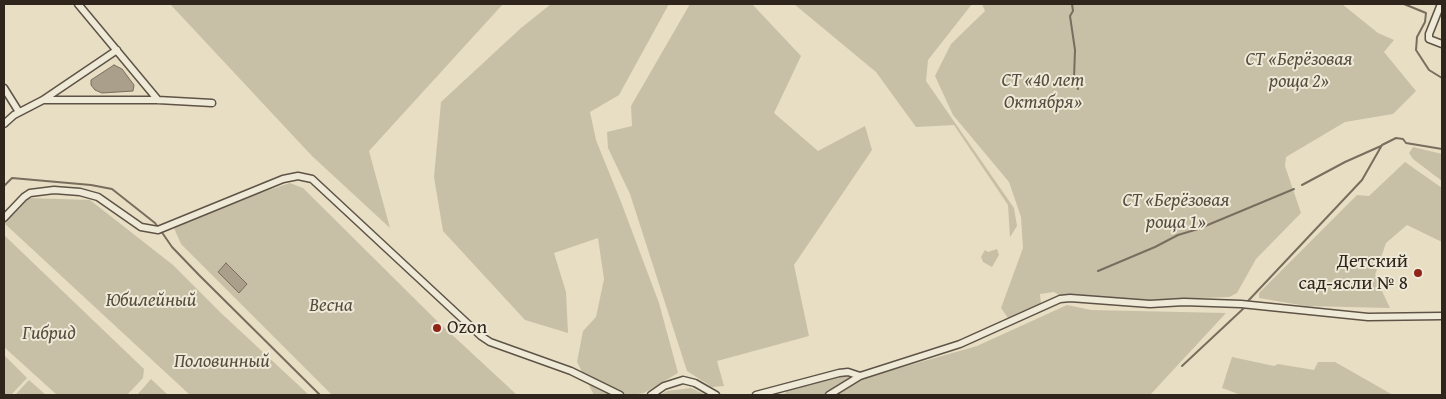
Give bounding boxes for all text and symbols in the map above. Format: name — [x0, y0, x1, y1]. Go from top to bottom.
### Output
park label: СТ «Берёзовая роща 2» — [1245, 49, 1353, 93]
park label: СТ «40 лет Октября» — [1002, 70, 1084, 114]
park label: СТ «Берёзовая роща 1» — [1122, 190, 1230, 234]
place label: Детский сад-ясли № 8 — [1298, 251, 1408, 295]
marker: Детский сад-ясли № 8 — [1412, 267, 1424, 279]
park label: Юбилейный — [106, 290, 196, 312]
park label: Весна — [309, 295, 353, 317]
place label: Ozon — [447, 317, 487, 339]
marker: Ozon — [431, 322, 443, 334]
park label: Гибрид — [22, 323, 76, 345]
park label: Половинный — [174, 351, 270, 373]

